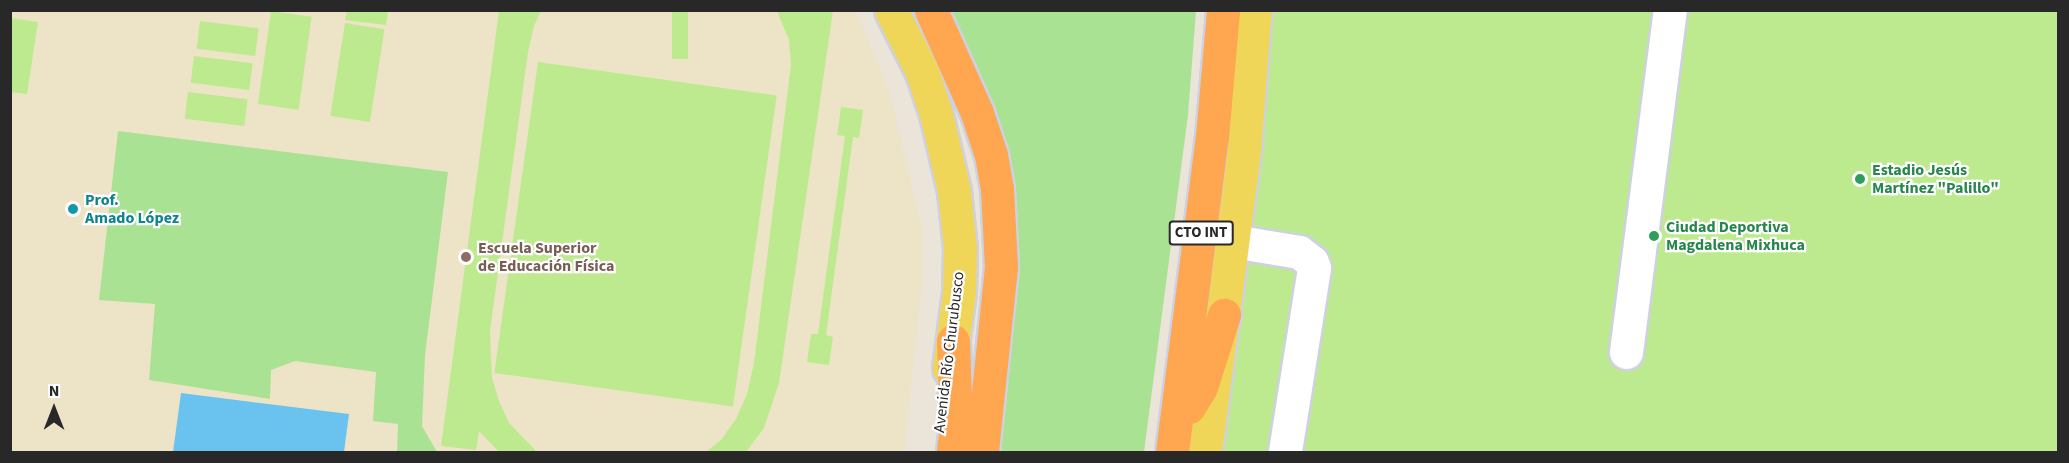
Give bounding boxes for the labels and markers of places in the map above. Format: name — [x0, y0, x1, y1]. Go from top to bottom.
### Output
place label: Estadio Jesús Martínez "Palillo" — [1872, 160, 1999, 198]
marker: Estadio Jesús Martínez "Palillo" — [1853, 172, 1867, 186]
place label: Prof. Amado López — [85, 190, 179, 228]
marker: Prof. Amado López — [66, 202, 80, 216]
place label: Ciudad Deportiva Magdalena Mixhuca — [1666, 217, 1805, 255]
marker: Ciudad Deportiva Magdalena Mixhuca — [1647, 229, 1661, 243]
place label: Escuela Superior de Educación Física — [478, 238, 614, 276]
marker: Escuela Superior de Educación Física — [459, 250, 473, 264]

